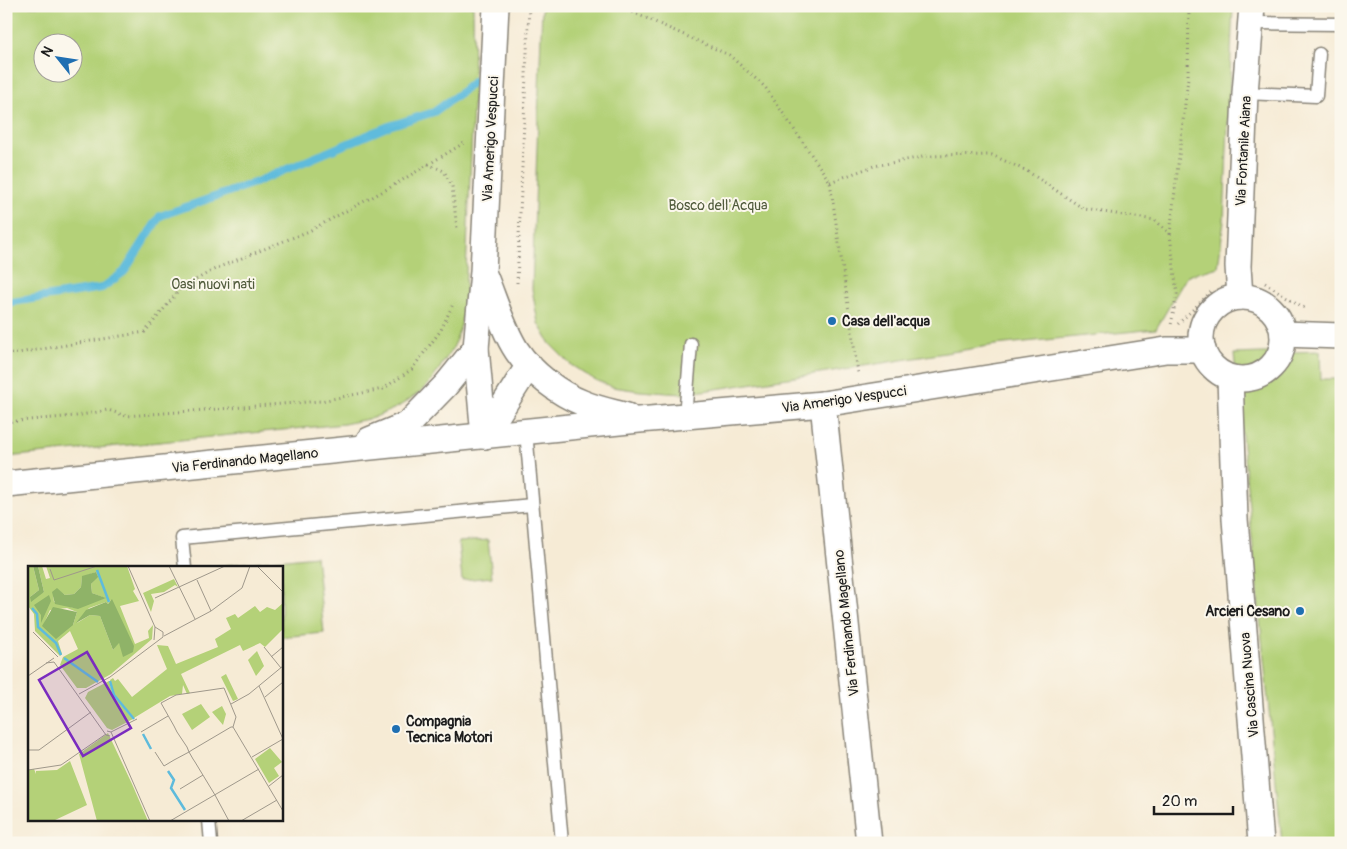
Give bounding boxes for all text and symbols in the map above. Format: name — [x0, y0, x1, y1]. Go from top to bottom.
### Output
north arrow — [32, 32, 82, 82]
text: N — [37, 43, 57, 60]
street label: Via Amerigo Vespucci — [479, 75, 502, 202]
street label: Via Fontanile Aiana — [1232, 95, 1255, 207]
park label: Bosco dell'Acqua — [668, 197, 768, 214]
park label: Oasi nuovi nati — [171, 276, 255, 293]
place label: Casa dell'acqua — [842, 313, 931, 330]
marker: Casa dell'acqua — [826, 315, 838, 327]
street label: Via Amerigo Vespucci — [781, 382, 908, 417]
street label: Via Ferdinando Magellano — [171, 444, 320, 477]
street label: Via Ferdinando Magellano — [830, 548, 863, 697]
inset map — [28, 566, 282, 822]
place label: Arcieri Cesano — [1205, 603, 1290, 620]
marker: Arcieri Cesano — [1294, 605, 1306, 617]
street label: Via Cascina Nuova — [1236, 632, 1263, 738]
place label: Compagnia Tecnica Motori — [405, 713, 493, 746]
marker: Compagnia Tecnica Motori — [390, 723, 402, 735]
scale bar — [1154, 784, 1233, 816]
text: 20 m — [1162, 792, 1197, 811]

